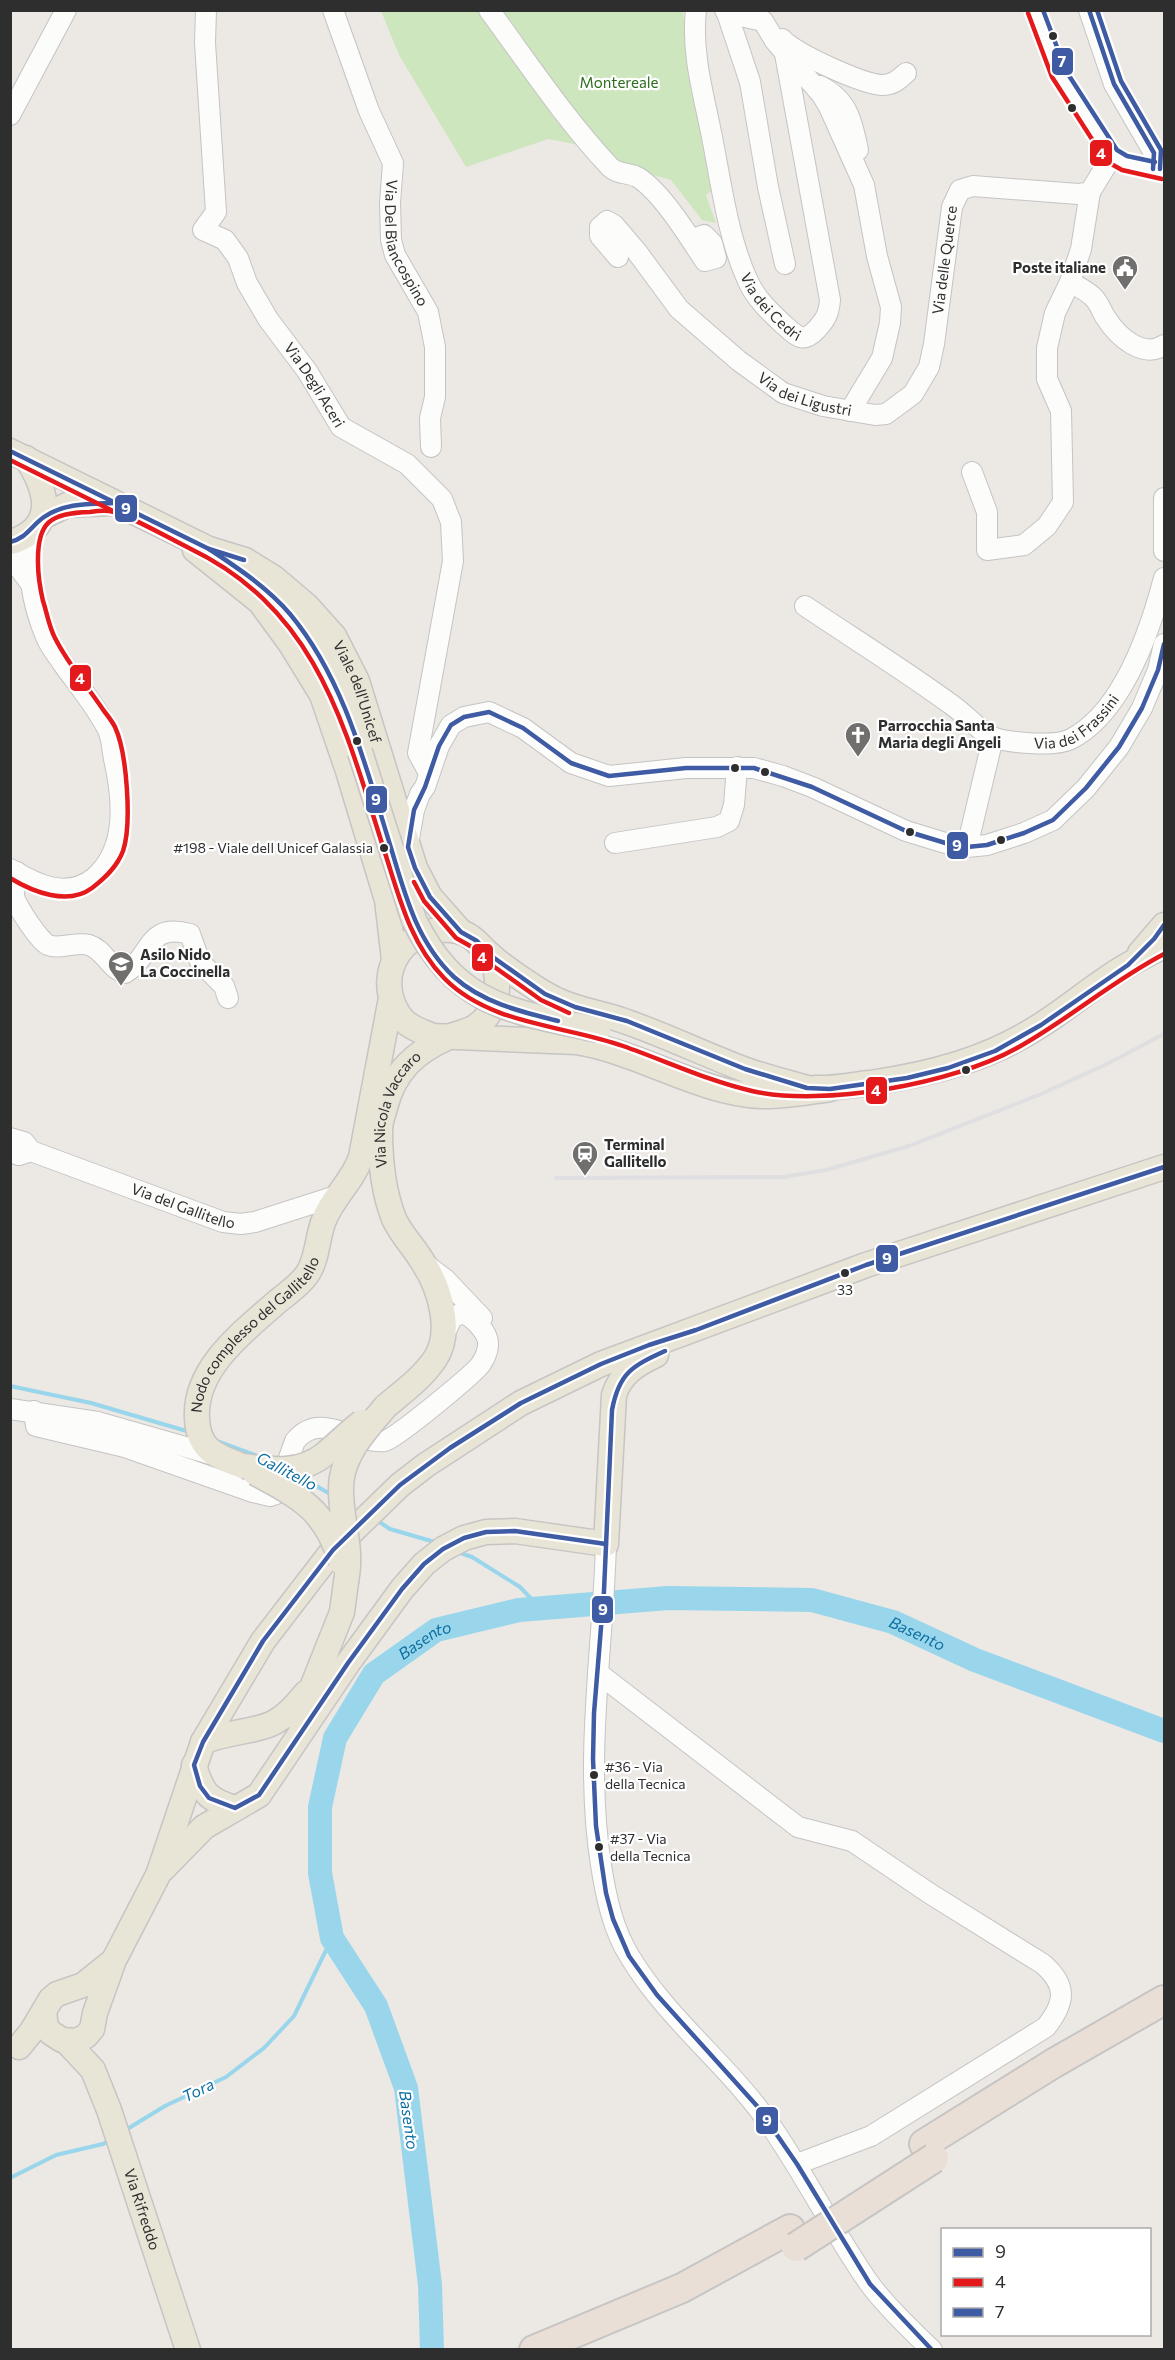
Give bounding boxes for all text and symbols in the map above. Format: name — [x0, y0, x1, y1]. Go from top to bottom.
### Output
unlabelled marker — [1047, 30, 1059, 42]
line badge: 7 — [1051, 47, 1074, 76]
text: 7 — [1058, 51, 1067, 70]
park label: Montereale — [579, 73, 659, 91]
unlabelled marker — [1066, 102, 1078, 114]
line badge: 4 — [1089, 139, 1113, 167]
text: 4 — [1096, 143, 1106, 162]
street label: Via Del Biancospino — [382, 179, 433, 309]
street label: Via delle Querce — [928, 204, 960, 316]
public building icon: Poste italiane — [1110, 253, 1140, 291]
place label: Poste italiane — [1013, 258, 1106, 276]
street label: Via dei Cedri — [737, 270, 804, 344]
street label: Via Degli Aceri — [281, 339, 349, 430]
street label: Via dei Ligustri — [755, 368, 853, 419]
line badge: 9 — [114, 494, 138, 523]
text: 9 — [121, 498, 131, 517]
street label: Viale dell'Unicef — [330, 637, 386, 745]
line badge: 4 — [69, 664, 92, 692]
text: 4 — [75, 668, 85, 687]
street label: Via dei Frassini — [1034, 691, 1122, 752]
place label: Parrocchia Santa Maria degli Angeli — [878, 716, 1001, 751]
church icon: Parrocchia Santa Maria degli Angeli — [843, 720, 873, 758]
unlabelled marker — [351, 735, 363, 747]
unlabelled marker — [729, 762, 741, 774]
unlabelled marker — [759, 766, 771, 778]
line badge: 9 — [365, 785, 388, 814]
text: 9 — [371, 789, 381, 808]
unlabelled marker — [904, 826, 916, 838]
line badge: 9 — [946, 831, 969, 860]
unlabelled marker — [995, 834, 1007, 846]
text: 9 — [952, 835, 962, 854]
place label: #198 - Viale dell Unicef Galassia — [173, 839, 373, 856]
marker: #198 - Viale dell Unicef Galassia — [378, 842, 390, 854]
line badge: 4 — [471, 943, 494, 972]
place label: Asilo Nido La Coccinella — [140, 945, 230, 980]
text: 4 — [477, 947, 487, 966]
school or university icon: Asilo Nido La Coccinella — [106, 949, 136, 987]
street label: Via Nicola Vaccaro — [370, 1046, 424, 1169]
unlabelled marker — [960, 1064, 972, 1076]
line badge: 4 — [865, 1076, 888, 1105]
text: 4 — [871, 1080, 881, 1099]
place label: Terminal Gallitello — [604, 1135, 667, 1170]
station icon: Terminal Gallitello — [570, 1139, 600, 1177]
street label: Via del Gallitello — [129, 1179, 236, 1231]
line badge: 9 — [875, 1244, 899, 1273]
text: 9 — [882, 1248, 892, 1267]
street label: Nodo complesso del Gallitello — [187, 1254, 322, 1413]
marker: 33 — [839, 1267, 851, 1279]
place label: 33 — [837, 1281, 853, 1298]
water label: Gallitello — [254, 1447, 320, 1494]
line badge: 9 — [591, 1595, 614, 1624]
text: 9 — [598, 1599, 608, 1618]
water label: Basento — [886, 1612, 948, 1654]
water label: Basento — [394, 1617, 453, 1663]
place label: #36 - Via della Tecnica — [605, 1758, 686, 1792]
marker: #36 - Via della Tecnica — [588, 1769, 600, 1781]
place label: #37 - Via della Tecnica — [610, 1830, 691, 1864]
marker: #37 - Via della Tecnica — [593, 1841, 605, 1853]
water label: Tora — [179, 2074, 217, 2105]
water label: Basento — [396, 2089, 423, 2151]
line badge: 9 — [755, 2106, 779, 2135]
text: 9 — [762, 2110, 772, 2129]
street label: Via Rifreddo — [121, 2166, 164, 2252]
legend — [941, 2228, 1151, 2336]
text: 9 — [995, 2240, 1006, 2262]
text: 4 — [995, 2270, 1006, 2292]
text: 7 — [995, 2300, 1005, 2322]

